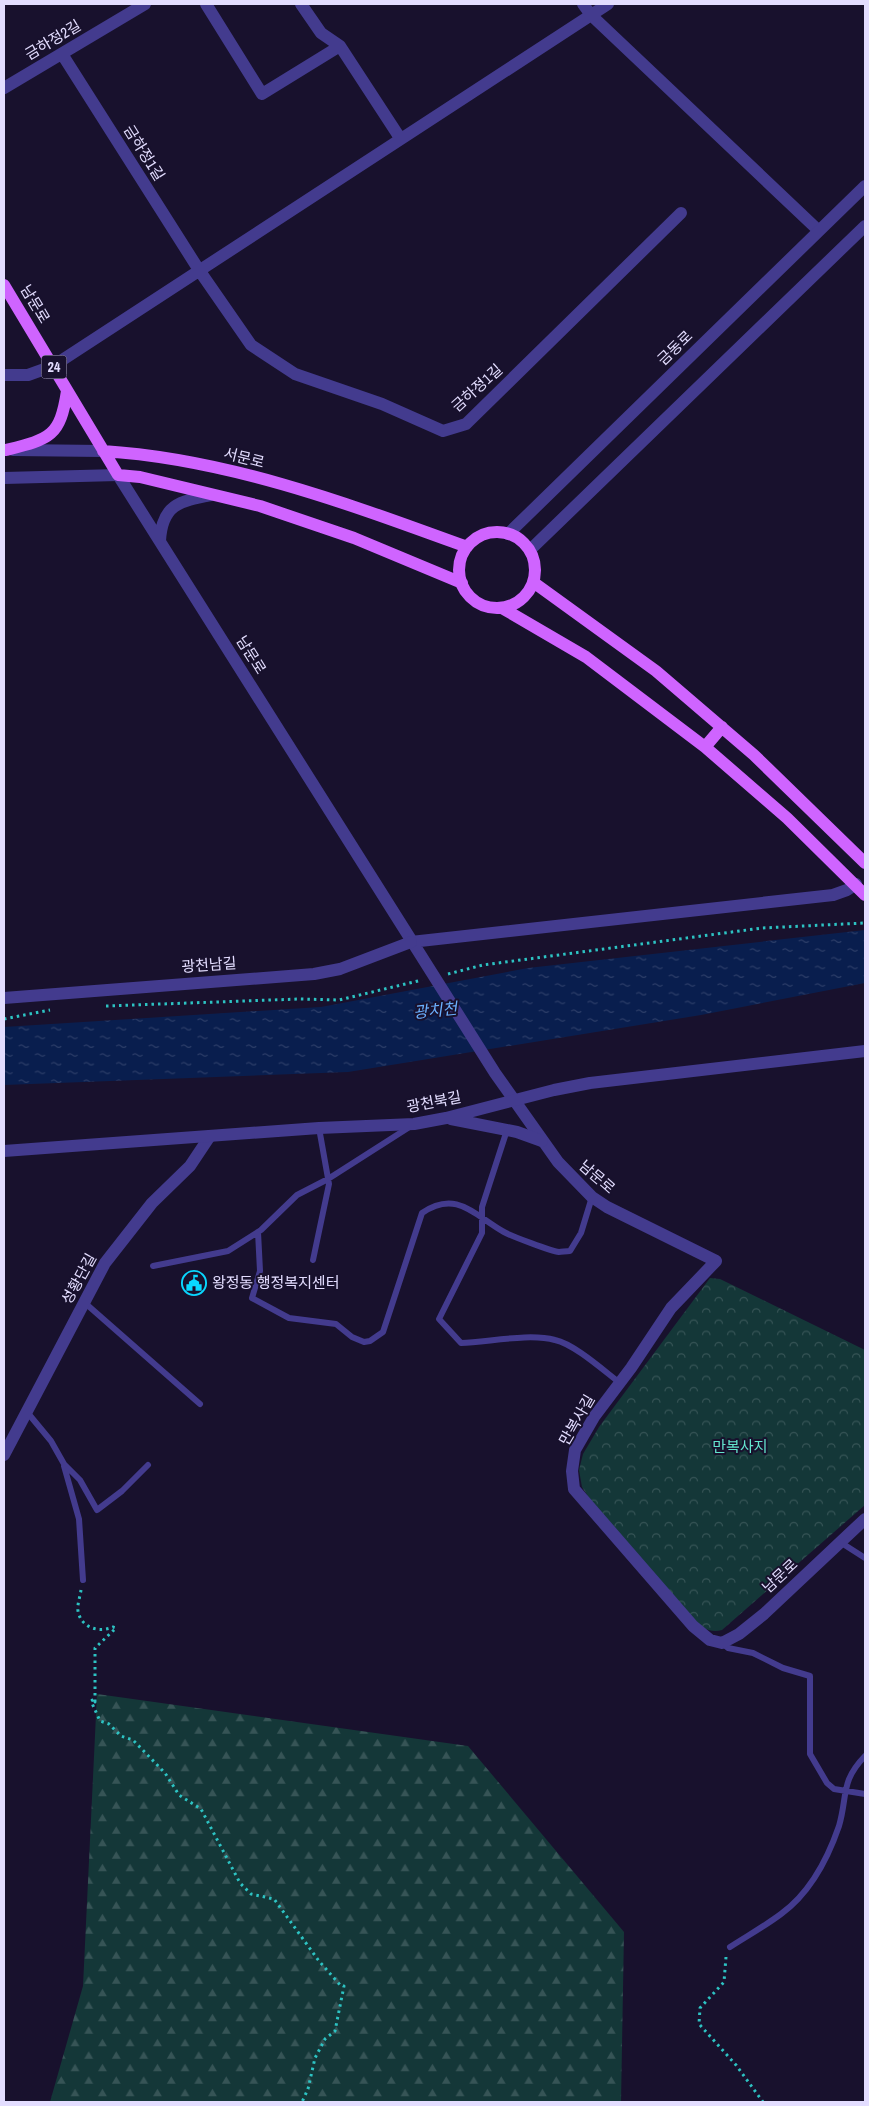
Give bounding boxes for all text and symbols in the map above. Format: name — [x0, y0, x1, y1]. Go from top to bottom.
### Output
street label: 금하정2길 — [21, 15, 85, 65]
street label: 금하정1길 — [119, 121, 170, 185]
street label: 남문로 — [16, 281, 55, 327]
street label: 금동로 — [652, 326, 697, 370]
road number: 24 — [42, 356, 66, 378]
street label: 금하정1길 — [447, 359, 507, 416]
street label: 서문로 — [221, 442, 267, 473]
street label: 남문로 — [232, 632, 271, 678]
street label: 광천남길 — [181, 952, 237, 977]
water label: 광치천 — [412, 997, 460, 1023]
street label: 광천북길 — [405, 1086, 463, 1117]
street label: 남문로 — [575, 1155, 620, 1198]
street label: 성황단길 — [56, 1250, 101, 1308]
public building icon: 왕정동 행정복지센터 — [181, 1270, 207, 1296]
place label: 왕정동 행정복지센터 — [212, 1272, 340, 1293]
street label: 만복사길 — [554, 1391, 599, 1449]
park label: 만복사지 — [712, 1436, 768, 1457]
street label: 남문로 — [757, 1554, 802, 1597]

